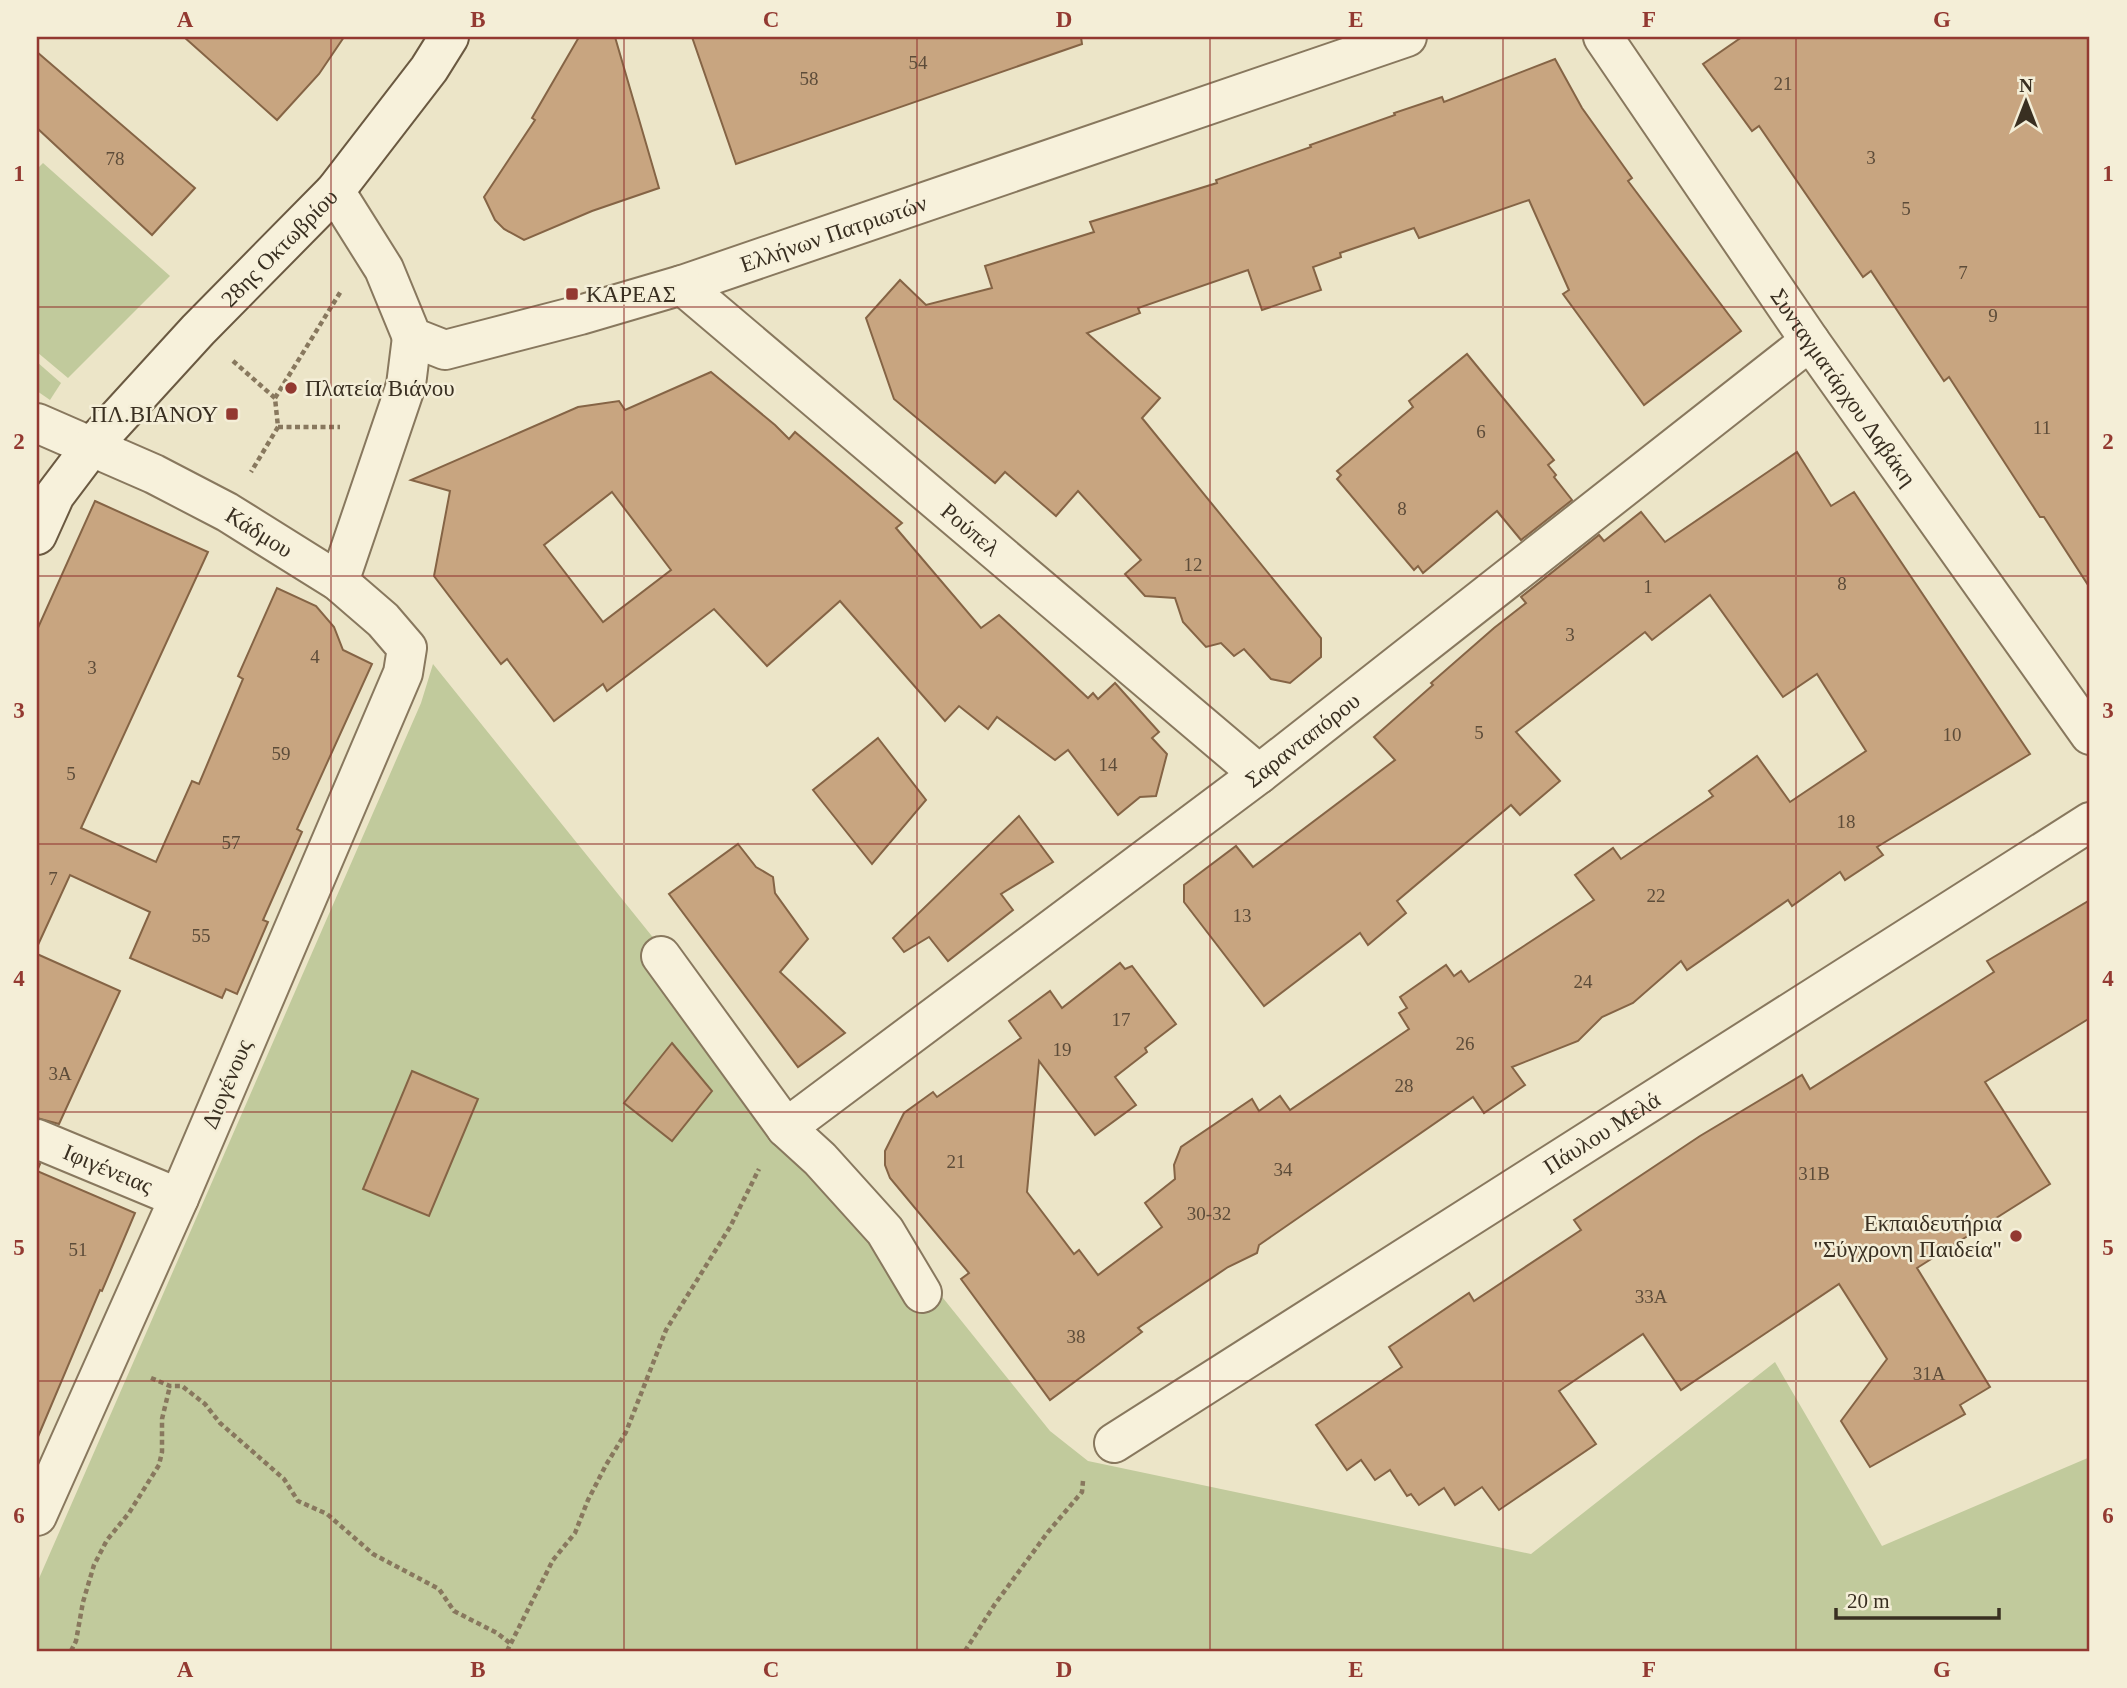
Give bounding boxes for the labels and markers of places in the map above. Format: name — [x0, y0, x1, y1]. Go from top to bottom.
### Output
place label: ΚΑΡΕΑΣ — [586, 282, 676, 307]
marker: ΚΑΡΕΑΣ — [564, 286, 580, 302]
place label: Πλατεία Βιάνου — [305, 376, 455, 401]
marker: Πλατεία Βιάνου — [283, 380, 299, 396]
place label: ΠΛ.ΒΙΑΝΟΥ — [91, 402, 218, 427]
marker: ΠΛ.ΒΙΑΝΟΥ — [224, 406, 240, 422]
place label: Εκπαιδευτήρια "Σύγχρονη Παιδεία" — [1813, 1211, 2002, 1262]
marker: Εκπαιδευτήρια "Σύγχρονη Παιδεία" — [2008, 1228, 2024, 1244]

